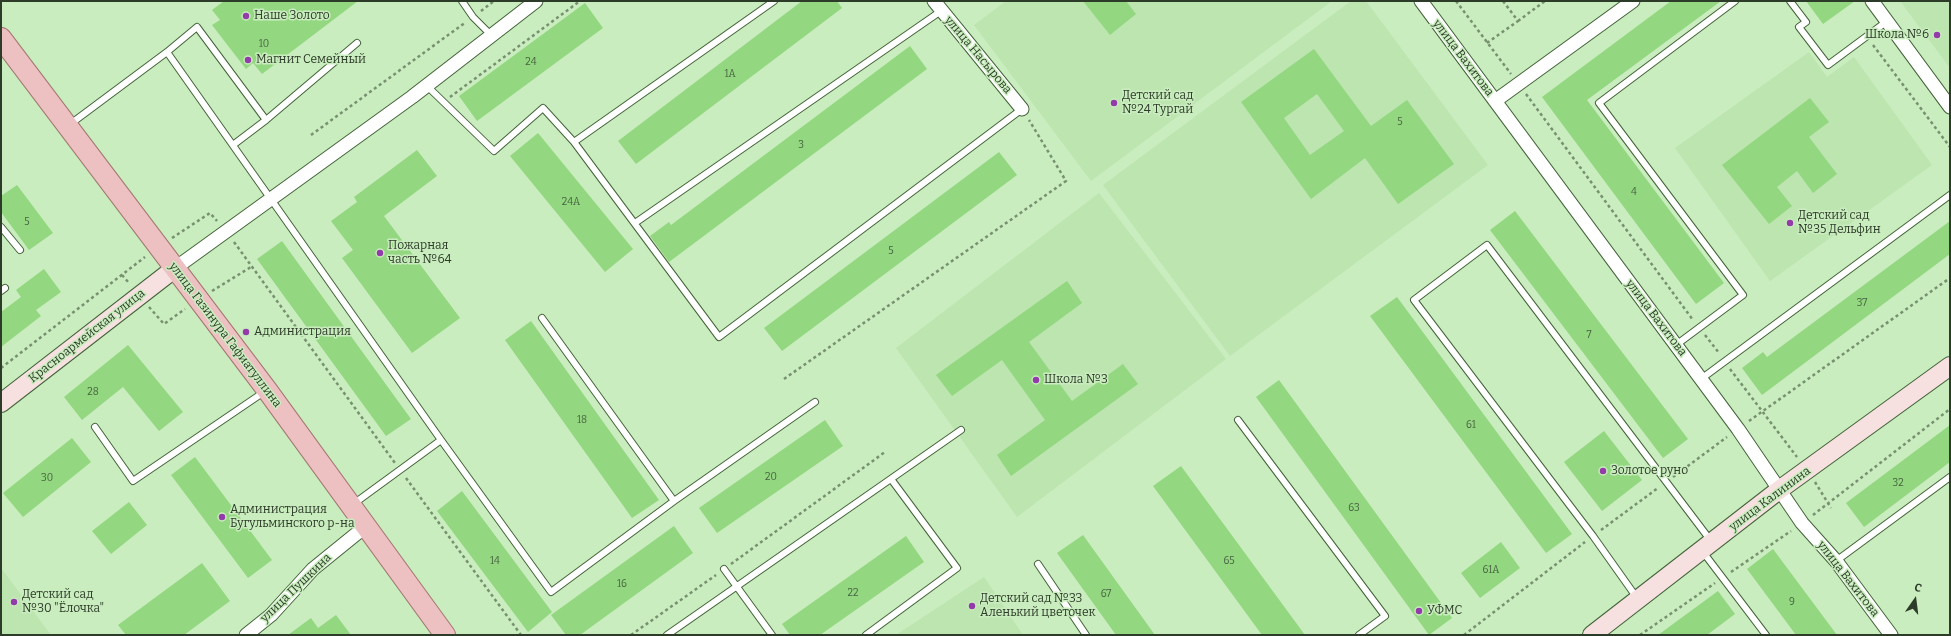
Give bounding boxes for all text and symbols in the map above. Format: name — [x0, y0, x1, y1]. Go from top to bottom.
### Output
place label: Наше Золото — [254, 9, 330, 23]
marker: Наше Золото — [241, 11, 251, 21]
street label: улица Насырова — [941, 13, 1015, 97]
street label: улица Вахитова — [1429, 17, 1497, 99]
place label: Школа №6 — [1865, 28, 1929, 42]
marker: Школа №6 — [1932, 30, 1942, 40]
house number: 10 — [259, 38, 269, 50]
place label: Магнит Семейный — [256, 53, 366, 67]
marker: Магнит Семейный — [243, 55, 253, 65]
house number: 24 — [525, 56, 537, 68]
house number: 1А — [724, 68, 736, 80]
place label: Детский сад №24 Тургай — [1122, 89, 1193, 117]
marker: Детский сад №24 Тургай — [1109, 98, 1119, 108]
house number: 5 — [1397, 116, 1403, 128]
house number: 3 — [798, 139, 804, 151]
house number: 4 — [1631, 186, 1637, 198]
house number: 24А — [562, 196, 580, 208]
place label: Детский сад №35 Дельфин — [1798, 209, 1881, 237]
house number: 5 — [24, 216, 30, 228]
marker: Детский сад №35 Дельфин — [1785, 218, 1795, 228]
place label: Пожарная часть №64 — [388, 239, 451, 267]
house number: 5 — [888, 245, 894, 257]
marker: Пожарная часть №64 — [375, 248, 385, 258]
street label: улица Газинура Гафиатуллина — [166, 260, 284, 410]
street label: улица Вахитова — [1622, 277, 1690, 359]
street label: Красноармейская улица — [26, 286, 148, 386]
house number: 37 — [1857, 297, 1867, 309]
place label: Администрация — [254, 325, 351, 339]
marker: Администрация — [241, 327, 251, 337]
house number: 7 — [1586, 329, 1592, 341]
place label: Школа №3 — [1044, 373, 1108, 387]
marker: Школа №3 — [1031, 375, 1041, 385]
house number: 28 — [87, 386, 99, 398]
house number: 18 — [577, 414, 587, 426]
house number: 61 — [1466, 419, 1476, 431]
place label: Золотое руно — [1611, 464, 1688, 478]
street label: улица Калинина — [1727, 464, 1813, 534]
marker: Золотое руно — [1598, 466, 1608, 476]
house number: 20 — [765, 471, 777, 483]
house number: 30 — [41, 472, 53, 484]
house number: 32 — [1892, 477, 1904, 489]
house number: 63 — [1348, 502, 1360, 514]
place label: Администрация Бугульминского р-на — [230, 503, 354, 531]
marker: Администрация Бугульминского р-на — [217, 512, 227, 522]
street label: улица Вахитова — [1814, 538, 1882, 620]
street label: улица Пушкина — [258, 551, 334, 625]
house number: 14 — [490, 555, 500, 567]
house number: 65 — [1223, 555, 1235, 567]
house number: 61А — [1483, 564, 1499, 576]
house number: 16 — [617, 578, 627, 590]
north arrow — [1895, 580, 1935, 620]
text: С — [1913, 581, 1923, 595]
house number: 22 — [848, 587, 858, 599]
place label: Детский сад №30 "Ёлочка" — [22, 588, 104, 616]
house number: 67 — [1101, 588, 1111, 600]
place label: Детский сад №33 Аленький цветочек — [980, 592, 1096, 620]
house number: 9 — [1789, 596, 1795, 608]
marker: Детский сад №30 "Ёлочка" — [9, 597, 19, 607]
marker: Детский сад №33 Аленький цветочек — [967, 601, 977, 611]
place label: УФМС — [1427, 604, 1462, 618]
marker: УФМС — [1414, 606, 1424, 616]

